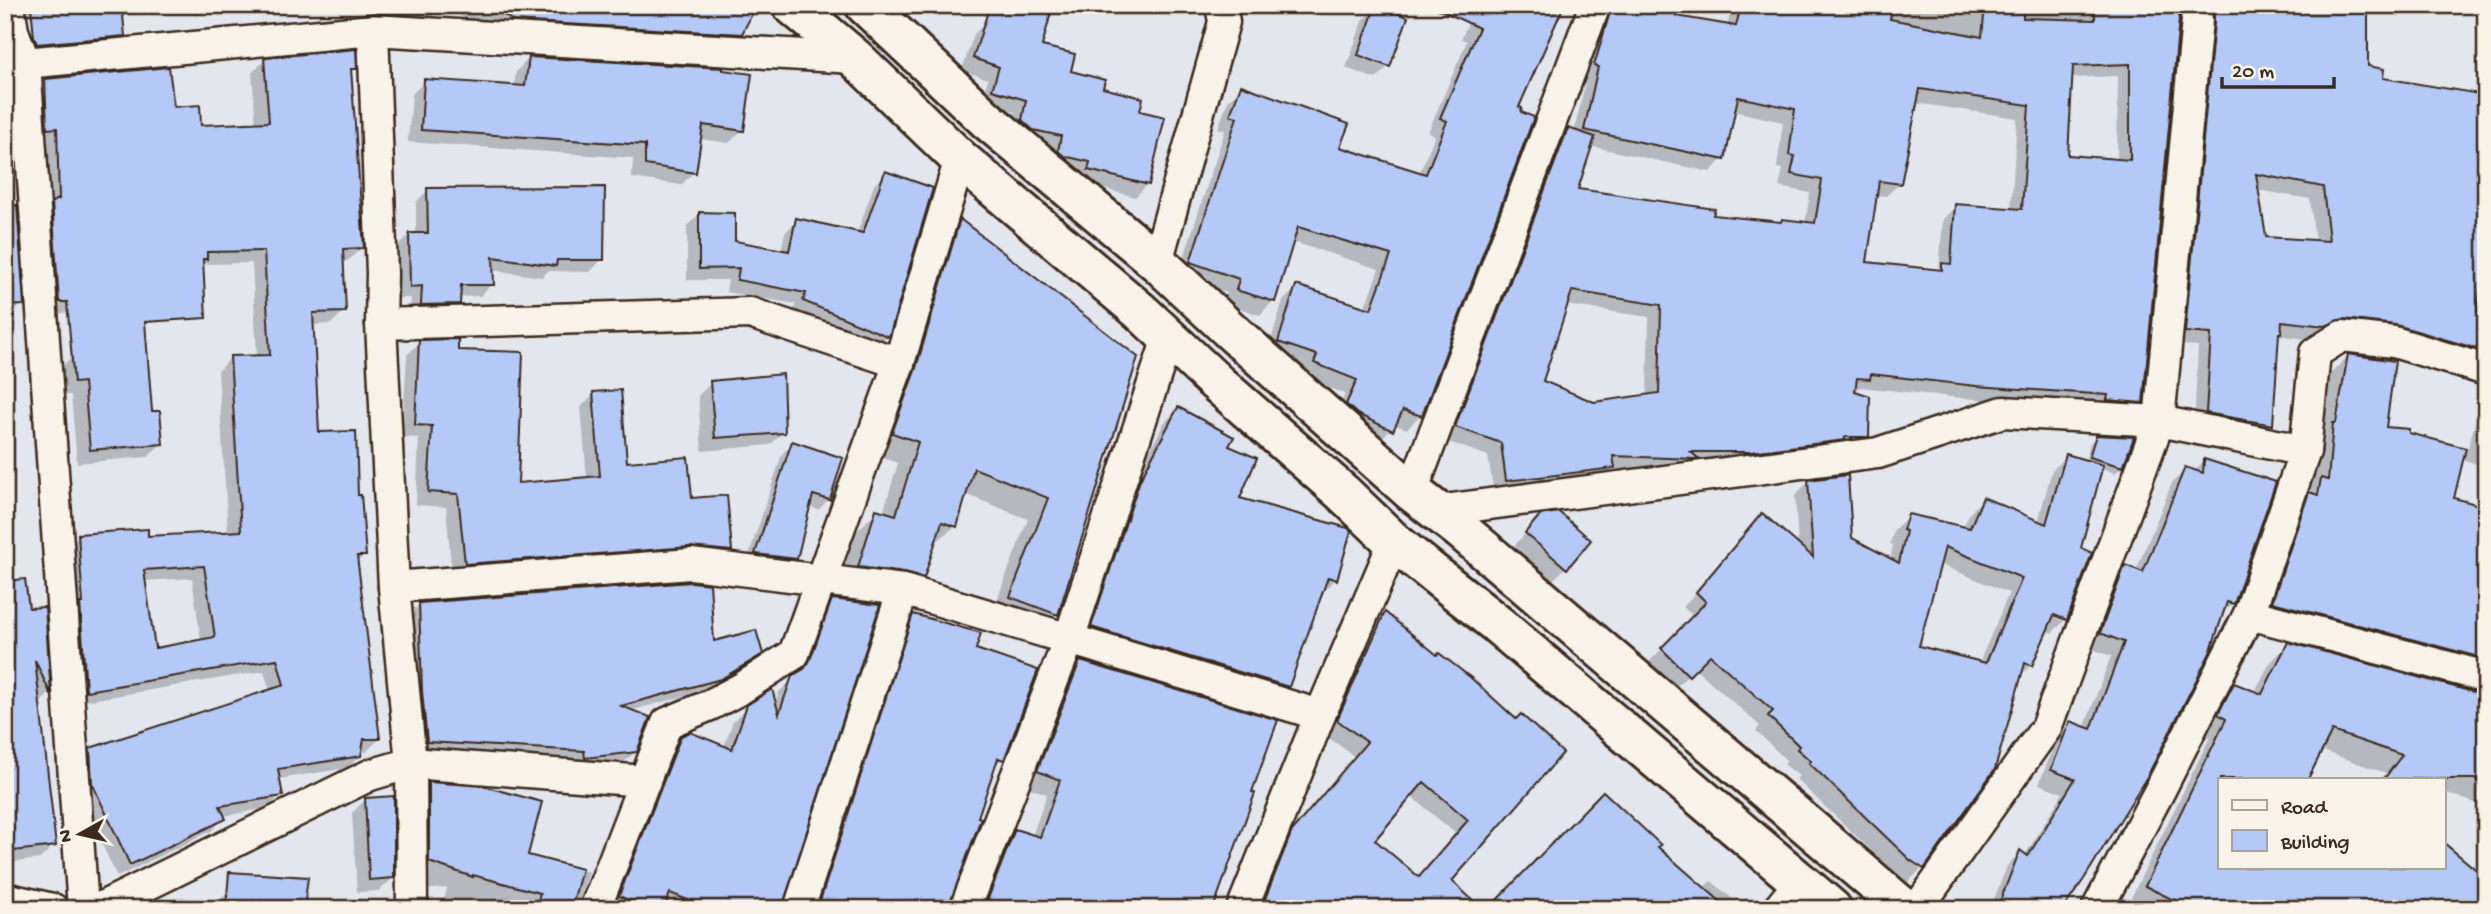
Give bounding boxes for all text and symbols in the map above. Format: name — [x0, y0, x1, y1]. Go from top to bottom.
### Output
scale bar — [2222, 46, 2334, 90]
text: 20 m — [2232, 61, 2274, 86]
legend — [2218, 778, 2446, 869]
text: Road — [2281, 797, 2329, 822]
north arrow — [46, 799, 116, 869]
text: N — [54, 828, 79, 844]
text: Building — [2280, 832, 2350, 857]

